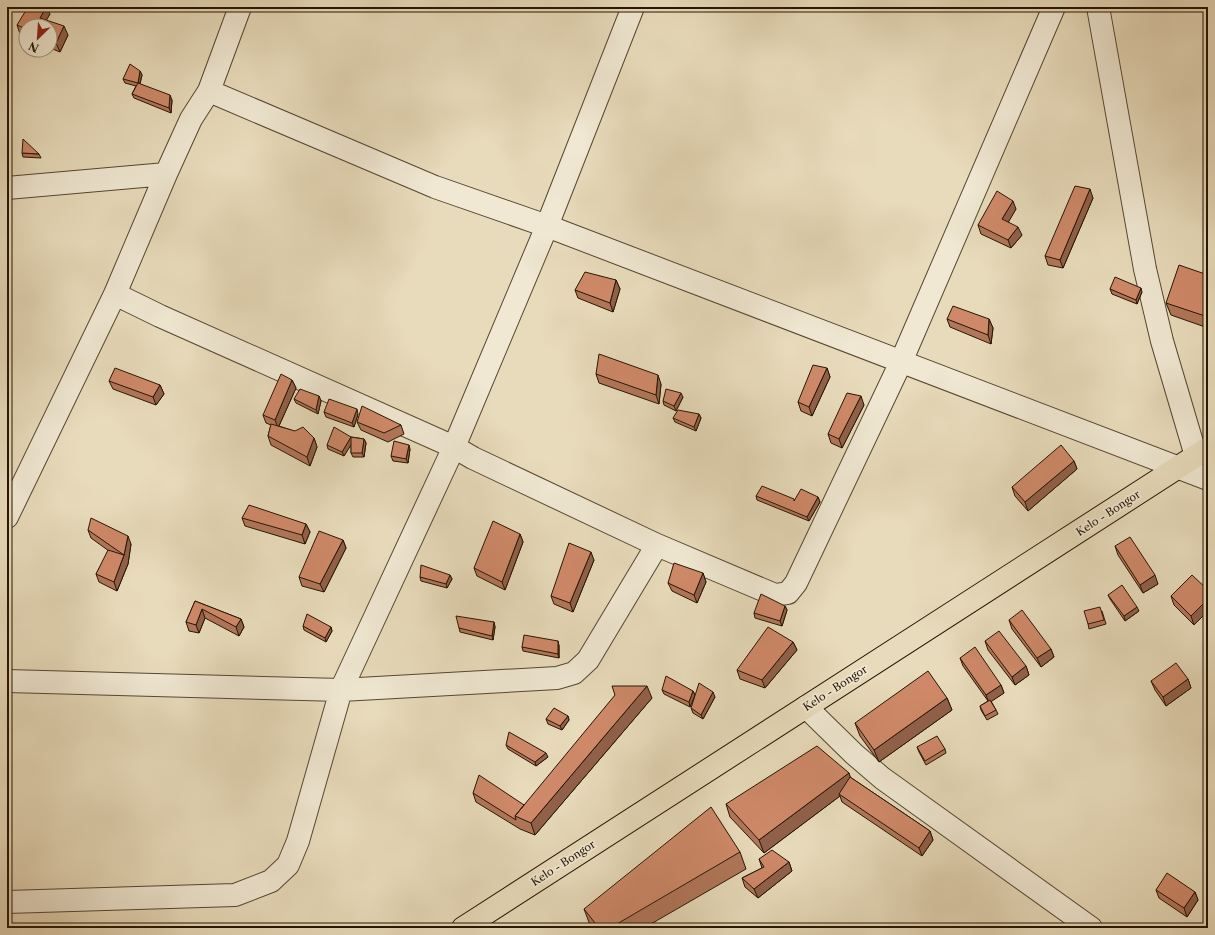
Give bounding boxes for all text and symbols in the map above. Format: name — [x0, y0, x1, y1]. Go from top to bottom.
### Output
north arrow — [18, 18, 58, 58]
text: N — [26, 39, 41, 55]
street label: Kelo - Bongor — [1073, 487, 1143, 539]
street label: Kelo - Bongor — [800, 662, 870, 714]
street label: Kelo - Bongor — [528, 837, 598, 889]

